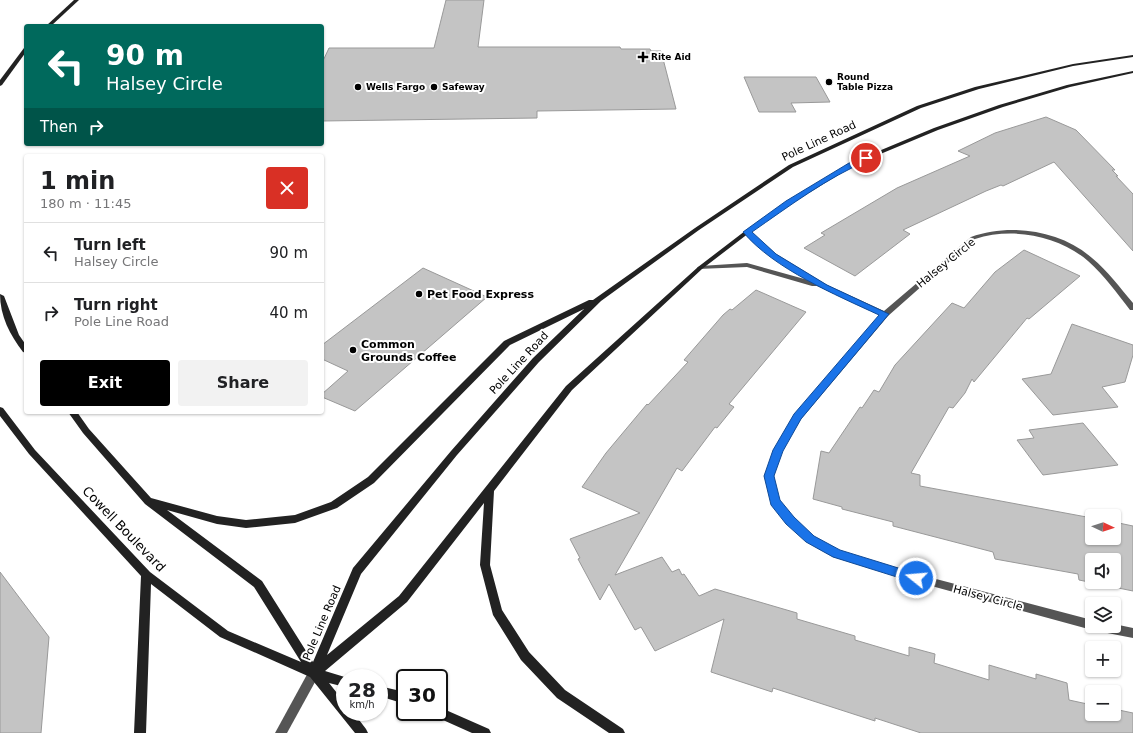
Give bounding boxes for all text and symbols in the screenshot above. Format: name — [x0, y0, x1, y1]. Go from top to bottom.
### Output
text: 90 m — [106, 39, 184, 72]
icon: left — [40, 40, 92, 92]
marker: Rite Aid — [638, 52, 648, 62]
place label: Rite Aid — [651, 52, 691, 62]
place label: Round Table Pizza — [837, 72, 893, 92]
text: Halsey Circle — [106, 73, 223, 94]
marker: Round Table Pizza — [824, 77, 834, 87]
marker: Wells Fargo — [353, 82, 363, 92]
place label: Wells Fargo — [366, 82, 425, 92]
marker: Safeway — [429, 82, 439, 92]
place label: Safeway — [442, 82, 485, 92]
icon: right — [85, 116, 107, 138]
text: Then — [40, 118, 77, 136]
street label: Pole Line Road — [780, 118, 858, 164]
pin — [849, 141, 883, 175]
icon: arrive — [855, 147, 877, 169]
text: 1 min — [40, 167, 115, 195]
button: close — [266, 167, 308, 209]
text: 180 m · 11:45 — [40, 196, 131, 211]
street label: Halsey Circle — [914, 235, 978, 291]
text: Turn left — [74, 236, 146, 254]
icon: left — [40, 242, 62, 264]
text: 90 m — [270, 244, 308, 262]
text: Halsey Circle — [74, 254, 158, 269]
place label: Pet Food Express — [427, 288, 534, 301]
marker: Pet Food Express — [414, 289, 424, 299]
text: Turn right — [74, 296, 158, 314]
icon: right — [40, 302, 62, 324]
text: 40 m — [270, 304, 308, 322]
text: Pole Line Road — [74, 314, 169, 329]
street label: Pole Line Road — [487, 329, 551, 397]
place label: Common Grounds Coffee — [361, 338, 456, 364]
marker: Common Grounds Coffee — [348, 345, 358, 355]
button: Exit — [40, 360, 170, 406]
button: Share — [178, 360, 308, 406]
street label: Cowell Boulevard — [79, 483, 169, 575]
north arrow — [1085, 509, 1121, 545]
map controls — [1085, 509, 1121, 721]
button: sound — [1085, 553, 1121, 589]
position arrow — [895, 557, 937, 599]
street label: Halsey Circle — [952, 582, 1024, 614]
street label: Pole Line Road — [300, 583, 344, 663]
button: layers — [1085, 597, 1121, 633]
button: + — [1085, 641, 1121, 677]
speed limit sign: 30 — [396, 669, 448, 721]
text: 28 — [348, 678, 376, 702]
button: − — [1085, 685, 1121, 721]
text: km/h — [349, 699, 375, 710]

